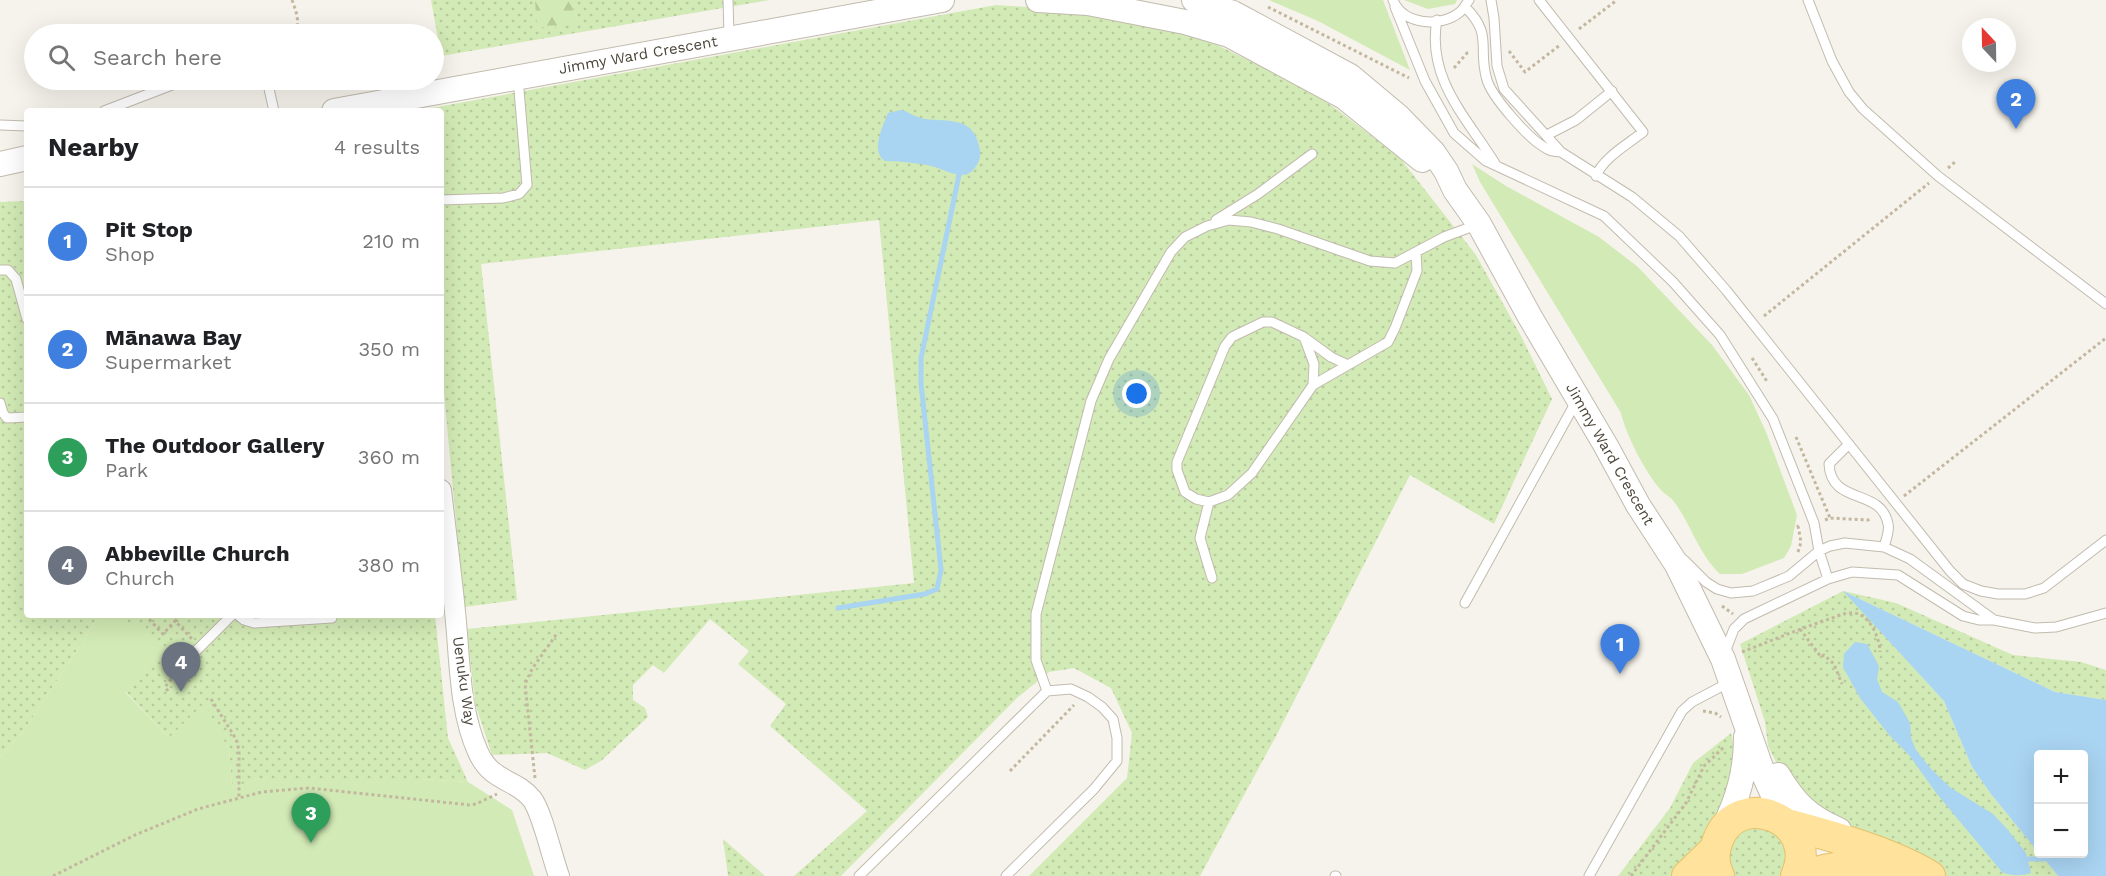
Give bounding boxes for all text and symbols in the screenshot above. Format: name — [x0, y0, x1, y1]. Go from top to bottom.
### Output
north arrow — [1962, 18, 2016, 72]
search box — [24, 24, 444, 90]
street label: Jimmy Ward Crescent — [557, 32, 719, 78]
icon: search — [45, 41, 78, 74]
text: Search here — [93, 45, 222, 70]
pin: 2 — [1996, 80, 2036, 129]
text: Nearby — [48, 132, 139, 162]
text: 4 results — [334, 135, 420, 159]
text: Pit Stop — [105, 217, 193, 242]
text: 1 — [63, 229, 72, 253]
text: 210 m — [362, 229, 420, 253]
text: Shop — [105, 242, 155, 266]
text: Mānawa Bay — [105, 325, 242, 350]
text: 2 — [62, 337, 73, 361]
text: 350 m — [358, 337, 420, 361]
text: Supermarket — [105, 350, 231, 374]
your location — [1122, 379, 1151, 408]
street label: Jimmy Ward Crescent — [1562, 380, 1658, 529]
text: The Outdoor Gallery — [105, 433, 325, 458]
text: 3 — [62, 445, 73, 469]
text: 360 m — [358, 445, 420, 469]
text: Park — [105, 458, 148, 482]
text: Abbeville Church — [105, 541, 290, 566]
text: 4 — [61, 553, 74, 577]
text: 380 m — [358, 553, 420, 577]
text: Church — [105, 566, 175, 590]
pin: 1 — [1600, 624, 1640, 674]
street label: Uenuku Way — [449, 635, 479, 727]
pin: 4 — [162, 642, 201, 692]
map controls — [2034, 750, 2088, 858]
button: + — [2034, 750, 2088, 804]
pin: 3 — [292, 794, 330, 843]
button: − — [2034, 804, 2088, 858]

